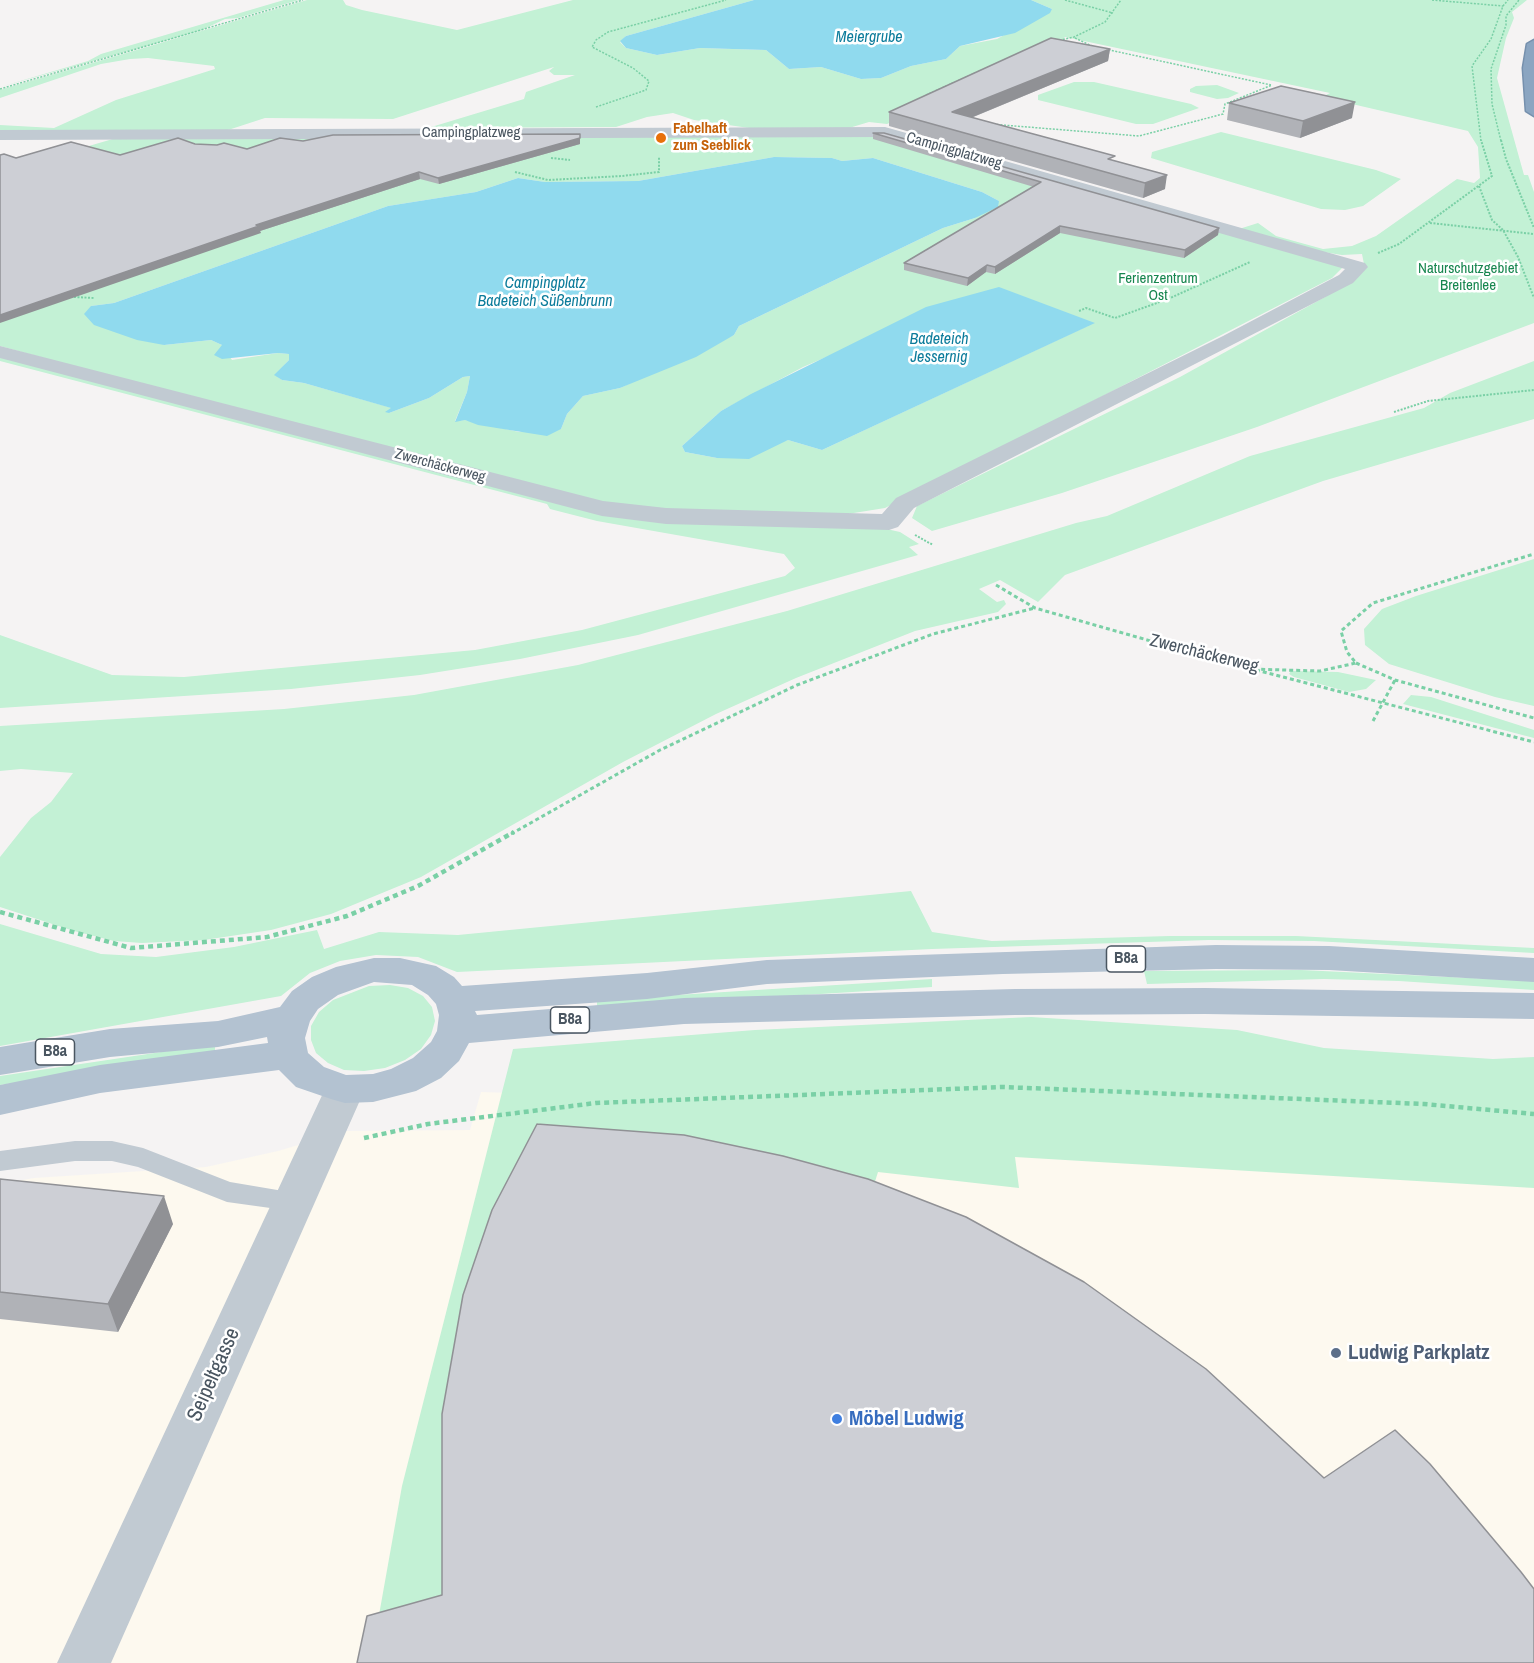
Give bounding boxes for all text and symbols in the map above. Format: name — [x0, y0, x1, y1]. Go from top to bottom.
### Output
water label: Meiergrube — [835, 28, 903, 48]
place label: Fabelhaft zum Seeblick — [673, 120, 751, 155]
street label: Campingplatzweg — [422, 124, 520, 142]
street label: Campingplatzweg — [904, 129, 1004, 173]
marker: Fabelhaft zum Seeblick — [654, 131, 668, 145]
park label: Naturschutzgebiet Breitenlee — [1418, 260, 1518, 295]
park label: Ferienzentrum Ost — [1118, 270, 1198, 305]
water label: Campingplatz Badeteich Süßenbrunn — [478, 274, 612, 312]
water label: Badeteich Jessernig — [909, 330, 969, 368]
street label: Zwerchäckerweg — [393, 445, 487, 487]
street label: Zwerchäckerweg — [1147, 630, 1261, 678]
road number: B8a — [1106, 946, 1146, 972]
road number: B8a — [550, 1007, 590, 1033]
road number: B8a — [36, 1039, 74, 1065]
street label: Seipeltgasse — [182, 1324, 246, 1426]
place label: Ludwig Parkplatz — [1348, 1340, 1490, 1366]
marker: Ludwig Parkplatz — [1329, 1346, 1343, 1360]
place label: Möbel Ludwig — [849, 1406, 964, 1432]
marker: Möbel Ludwig — [830, 1412, 844, 1426]

